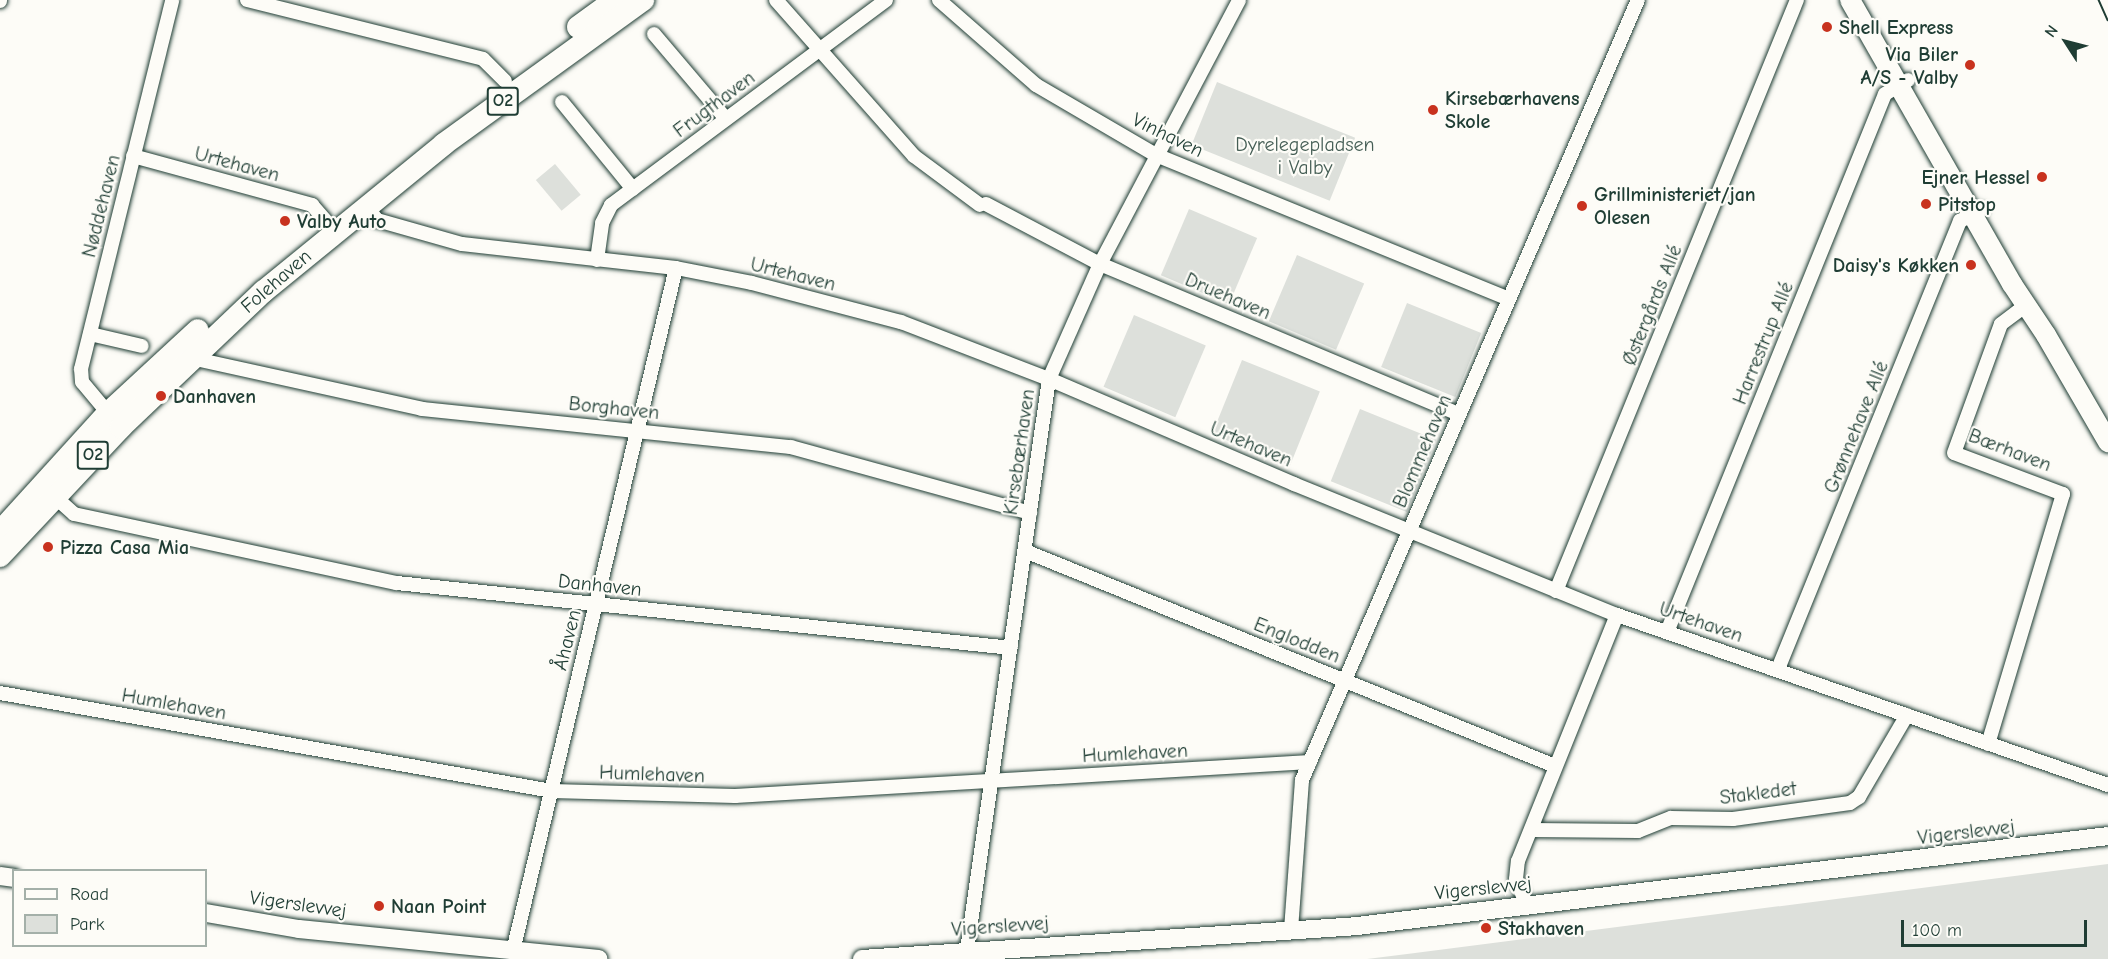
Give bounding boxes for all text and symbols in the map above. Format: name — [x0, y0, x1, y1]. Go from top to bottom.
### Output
north arrow — [2036, 12, 2096, 72]
place label: Shell Express — [1839, 15, 1953, 39]
marker: Shell Express — [1820, 20, 1834, 34]
text: N — [2041, 22, 2062, 41]
place label: Via Biler A/S - Valby — [1861, 42, 1958, 89]
marker: Via Biler A/S - Valby — [1963, 58, 1977, 72]
street label: Frugthaven — [668, 65, 760, 143]
road number: O2 — [486, 86, 520, 116]
place label: Kirsebærhavens Skole — [1445, 86, 1580, 133]
marker: Kirsebærhavens Skole — [1426, 103, 1440, 117]
street label: Vinhaven — [1128, 107, 1208, 163]
park label: Dyrelegepladsen i Valby — [1235, 132, 1375, 179]
street label: Urtehaven — [192, 141, 282, 187]
street label: Nøddehaven — [77, 152, 125, 260]
place label: Ejner Hessel — [1921, 165, 2030, 189]
marker: Ejner Hessel — [2035, 170, 2049, 184]
place label: Grillministeriet/jan Olesen — [1594, 183, 1756, 230]
place label: Pitstop — [1938, 192, 1996, 216]
marker: Pitstop — [1919, 197, 1933, 211]
marker: Grillministeriet/jan Olesen — [1575, 199, 1589, 213]
place label: Valby Auto — [297, 209, 386, 233]
marker: Valby Auto — [278, 214, 292, 228]
street label: Østergårds Allé — [1617, 241, 1687, 369]
street label: Folehaven — [236, 244, 316, 318]
street label: Urtehaven — [748, 252, 838, 296]
place label: Daisy's Køkken — [1833, 253, 1959, 277]
marker: Daisy's Køkken — [1964, 258, 1978, 272]
street label: Druehaven — [1182, 267, 1274, 325]
street label: Harrestrup Allé — [1727, 278, 1799, 408]
street label: Grønnehave Allé — [1819, 357, 1893, 497]
place label: Danhaven — [173, 384, 256, 408]
street label: Kirsebærhaven — [998, 387, 1040, 517]
marker: Danhaven — [154, 389, 168, 403]
street label: Borghaven — [567, 391, 661, 425]
street label: Blommehaven — [1387, 391, 1457, 511]
street label: Urtehaven — [1206, 416, 1296, 472]
street label: Bærhaven — [1965, 423, 2055, 477]
road number: O2 — [76, 440, 110, 470]
place label: Pizza Casa Mia — [60, 535, 189, 559]
marker: Pizza Casa Mia — [41, 540, 55, 554]
street label: Danhaven — [557, 569, 643, 601]
street label: Urtehaven — [1656, 596, 1746, 648]
street label: Åhaven — [548, 607, 586, 673]
street label: Englodden — [1250, 612, 1344, 668]
street label: Humlehaven — [120, 683, 228, 725]
street label: Humlehaven — [1082, 738, 1188, 768]
street label: Humlehaven — [599, 760, 705, 788]
street label: Stakledet — [1718, 776, 1798, 810]
street label: Vigerslevvej — [1916, 814, 2016, 850]
legend — [12, 869, 207, 947]
street label: Vigerslevvej — [1433, 871, 1533, 905]
text: Road — [70, 884, 109, 905]
street label: Vigerslevvej — [248, 885, 348, 923]
place label: Naan Point — [391, 894, 486, 918]
marker: Naan Point — [372, 899, 386, 913]
scale bar — [1904, 908, 2090, 946]
street label: Vigerslevvej — [950, 911, 1050, 941]
text: Park — [70, 914, 104, 935]
place label: Stakhaven — [1498, 916, 1584, 940]
text: 100 m — [1912, 920, 1962, 941]
marker: Stakhaven — [1479, 921, 1493, 935]

